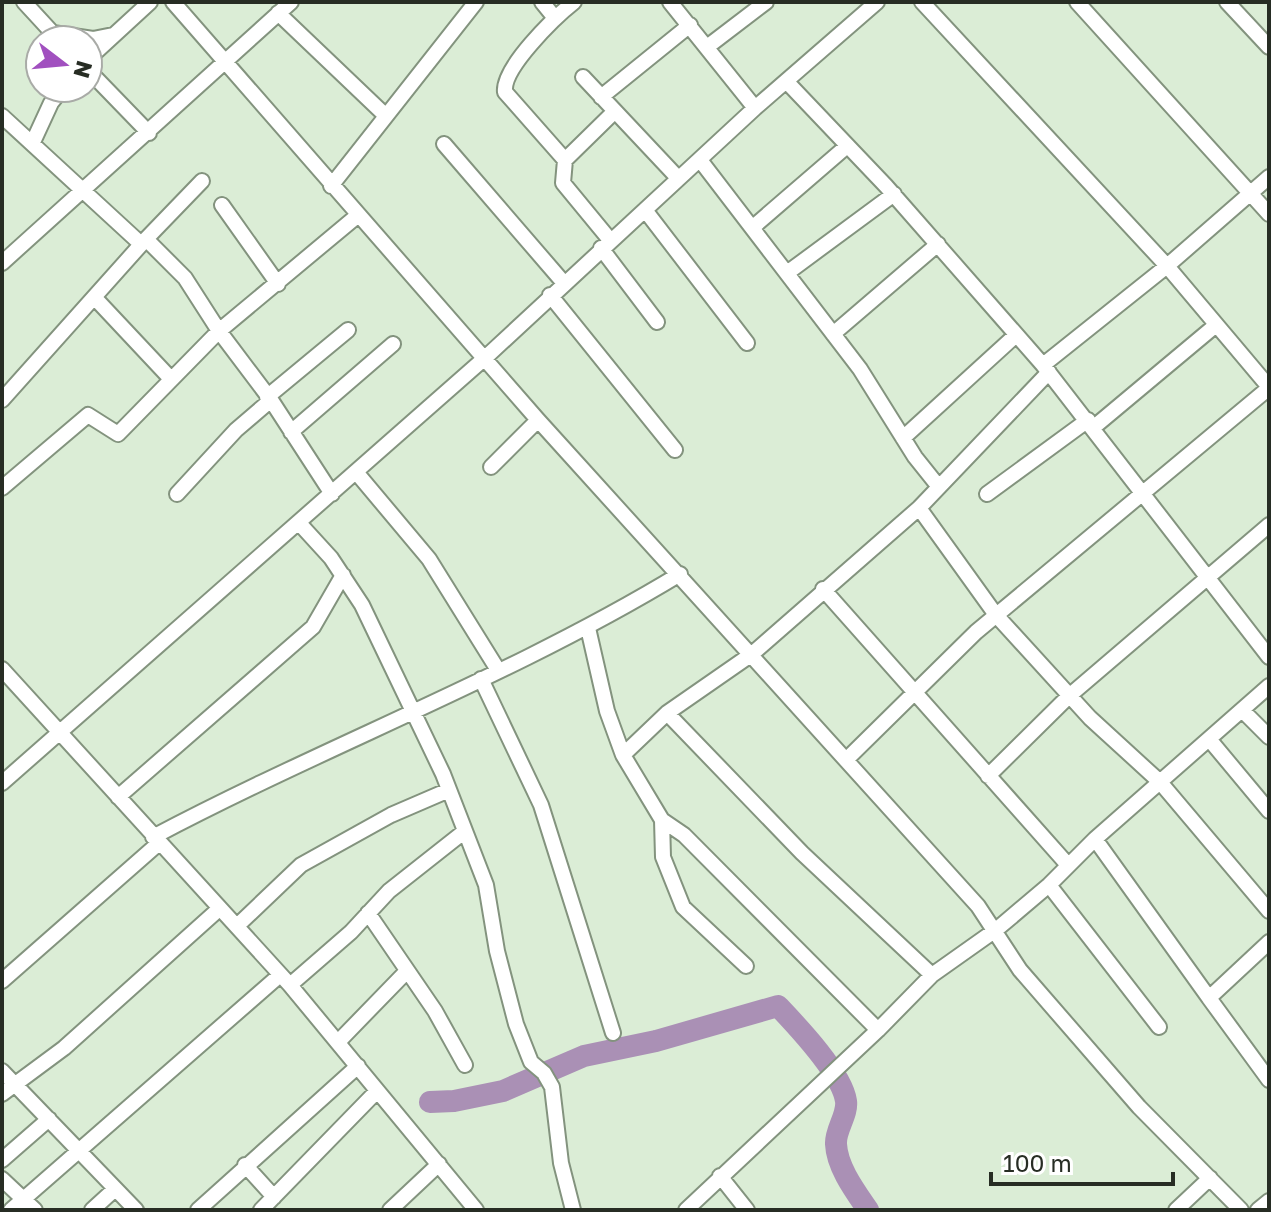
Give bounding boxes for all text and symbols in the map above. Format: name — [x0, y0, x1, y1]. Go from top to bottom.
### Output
north arrow — [24, 24, 104, 104]
text: N — [68, 58, 99, 81]
scale bar — [991, 1136, 1173, 1186]
text: 100 m — [1003, 1148, 1072, 1177]

